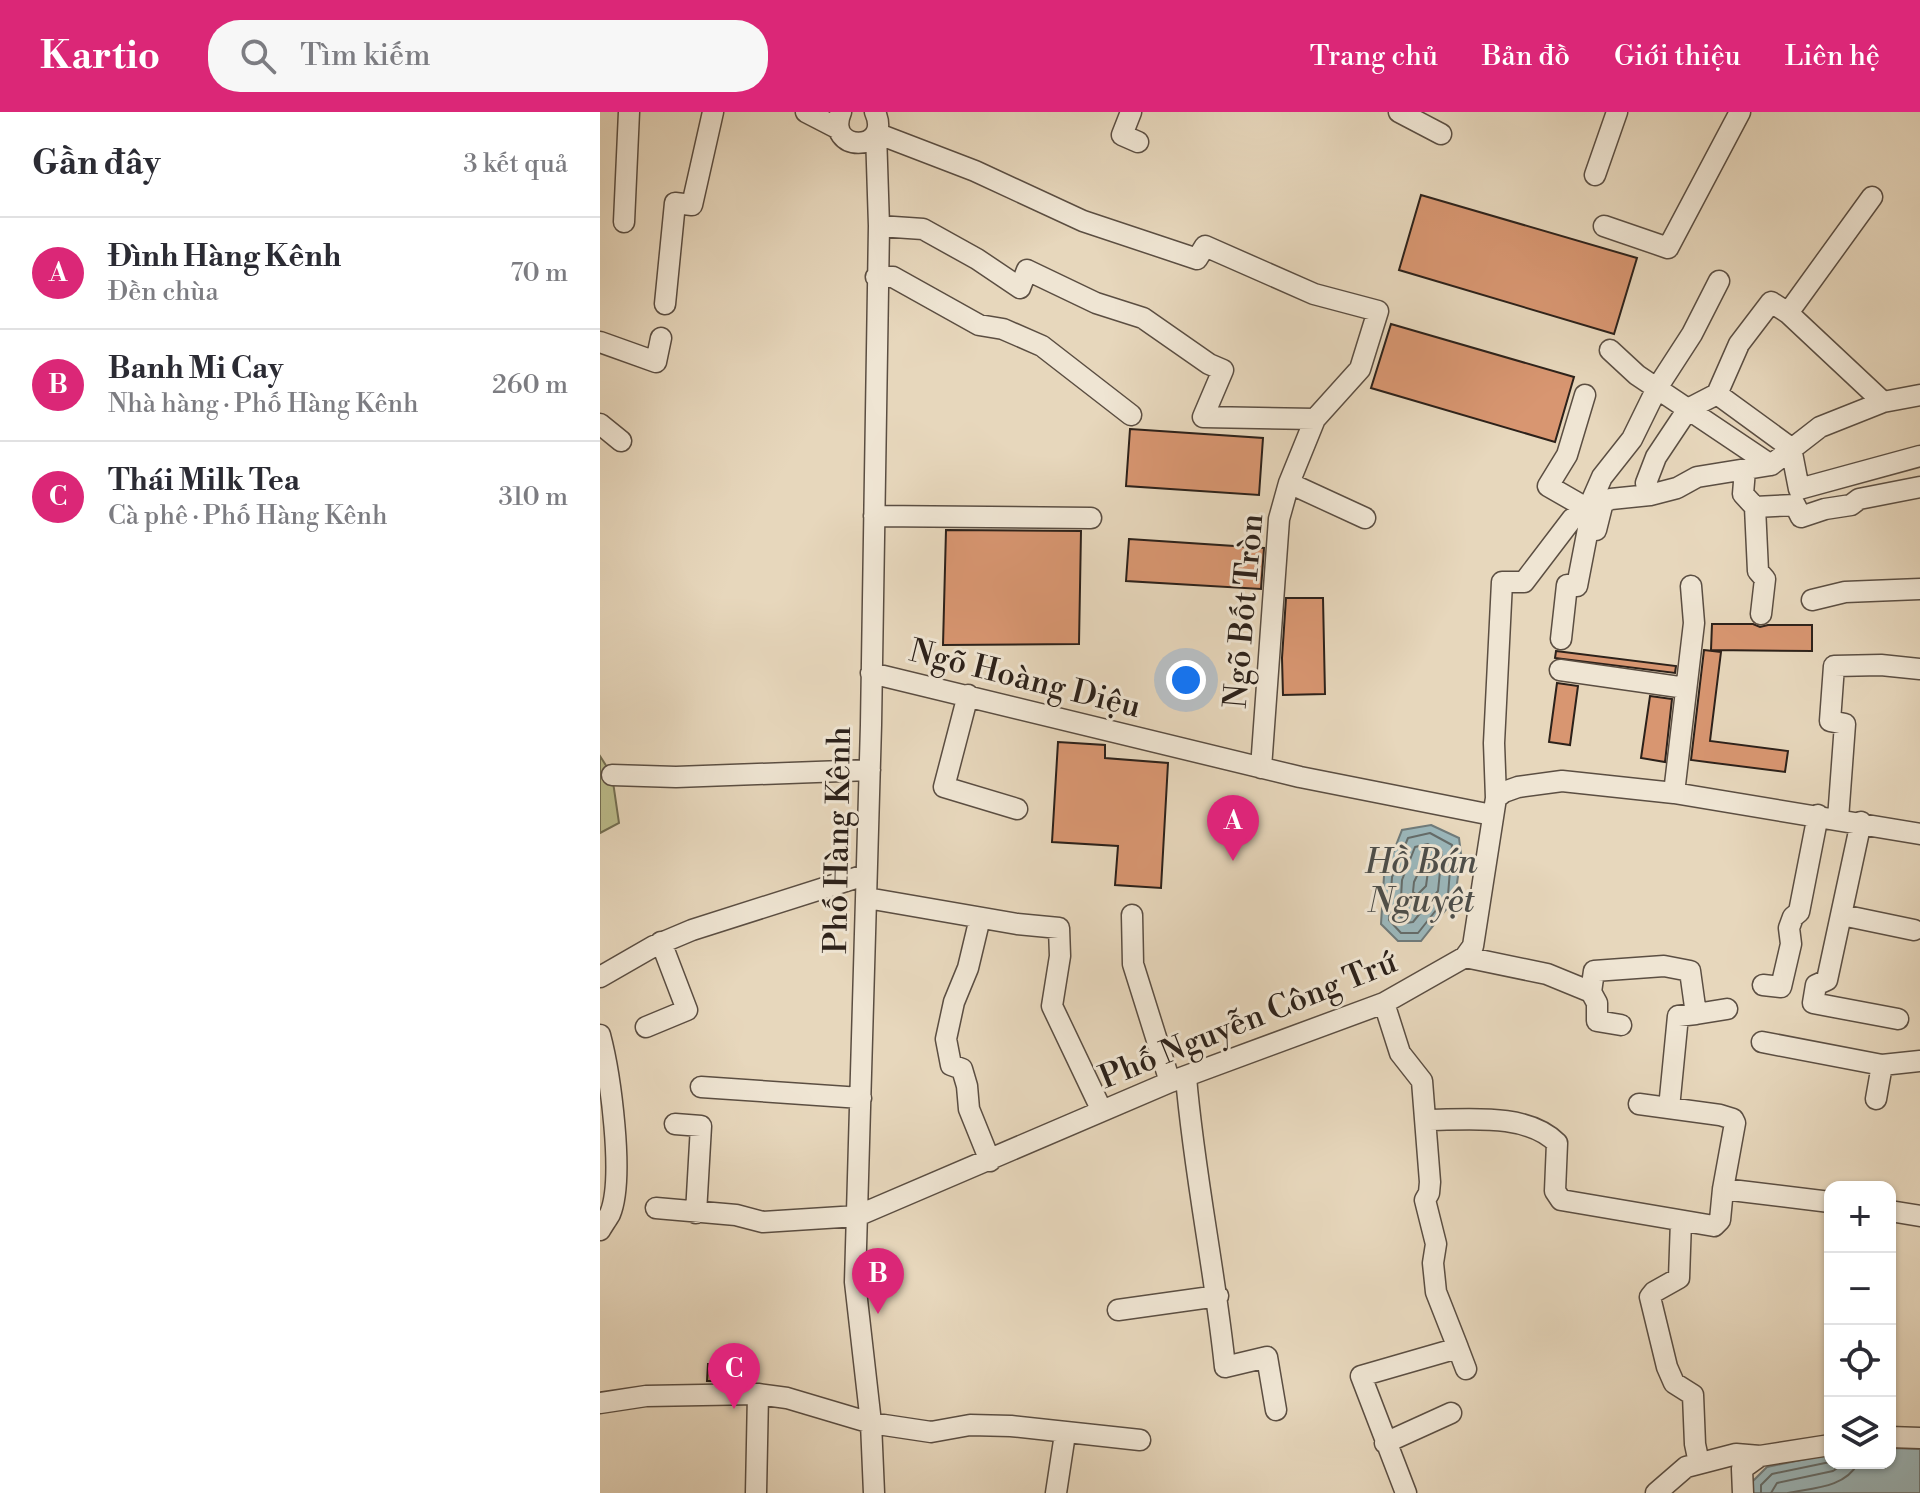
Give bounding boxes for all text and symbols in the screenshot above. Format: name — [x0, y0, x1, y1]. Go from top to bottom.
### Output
search box — [208, 20, 768, 92]
text: Kartio — [40, 33, 160, 80]
icon: search — [236, 34, 280, 78]
text: Tìm kiếm — [300, 37, 431, 75]
text: Trang chủ — [1310, 39, 1438, 74]
text: Bản đồ — [1482, 39, 1570, 74]
text: Giới thiệu — [1614, 39, 1741, 74]
text: Liên hệ — [1785, 39, 1880, 74]
text: Gần đây — [32, 143, 160, 185]
text: 3 kết quả — [463, 148, 568, 180]
text: Đình Hàng Kênh — [108, 238, 341, 276]
text: A — [49, 257, 67, 289]
text: 70 m — [510, 257, 568, 289]
text: Đền chùa — [108, 276, 219, 308]
text: Banh Mi Cay — [108, 350, 283, 388]
text: B — [48, 369, 68, 401]
text: 260 m — [492, 369, 568, 401]
text: Nhà hàng · Phố Hàng Kênh — [108, 388, 419, 420]
text: Thái Milk Tea — [108, 462, 300, 500]
text: C — [49, 481, 67, 513]
text: 310 m — [499, 481, 568, 513]
text: Cà phê · Phố Hàng Kênh — [108, 500, 388, 532]
street label: Ngõ Bốt Tròn — [1216, 512, 1272, 710]
street label: Ngõ Hoàng Diệu — [905, 631, 1145, 727]
your location — [1166, 660, 1206, 700]
street label: Phố Hàng Kênh — [816, 726, 860, 954]
pin: A — [1207, 795, 1259, 861]
water label: Hồ Bán Nguyệt — [1364, 842, 1478, 923]
street label: Phố Nguyễn Công Trứ — [1093, 942, 1403, 1098]
map controls — [1824, 1181, 1896, 1469]
button: + — [1824, 1181, 1896, 1253]
pin: B — [852, 1248, 904, 1314]
button: − — [1824, 1253, 1896, 1325]
button: locate — [1824, 1325, 1896, 1397]
pin: C — [708, 1343, 760, 1409]
button: layers — [1824, 1397, 1896, 1469]

